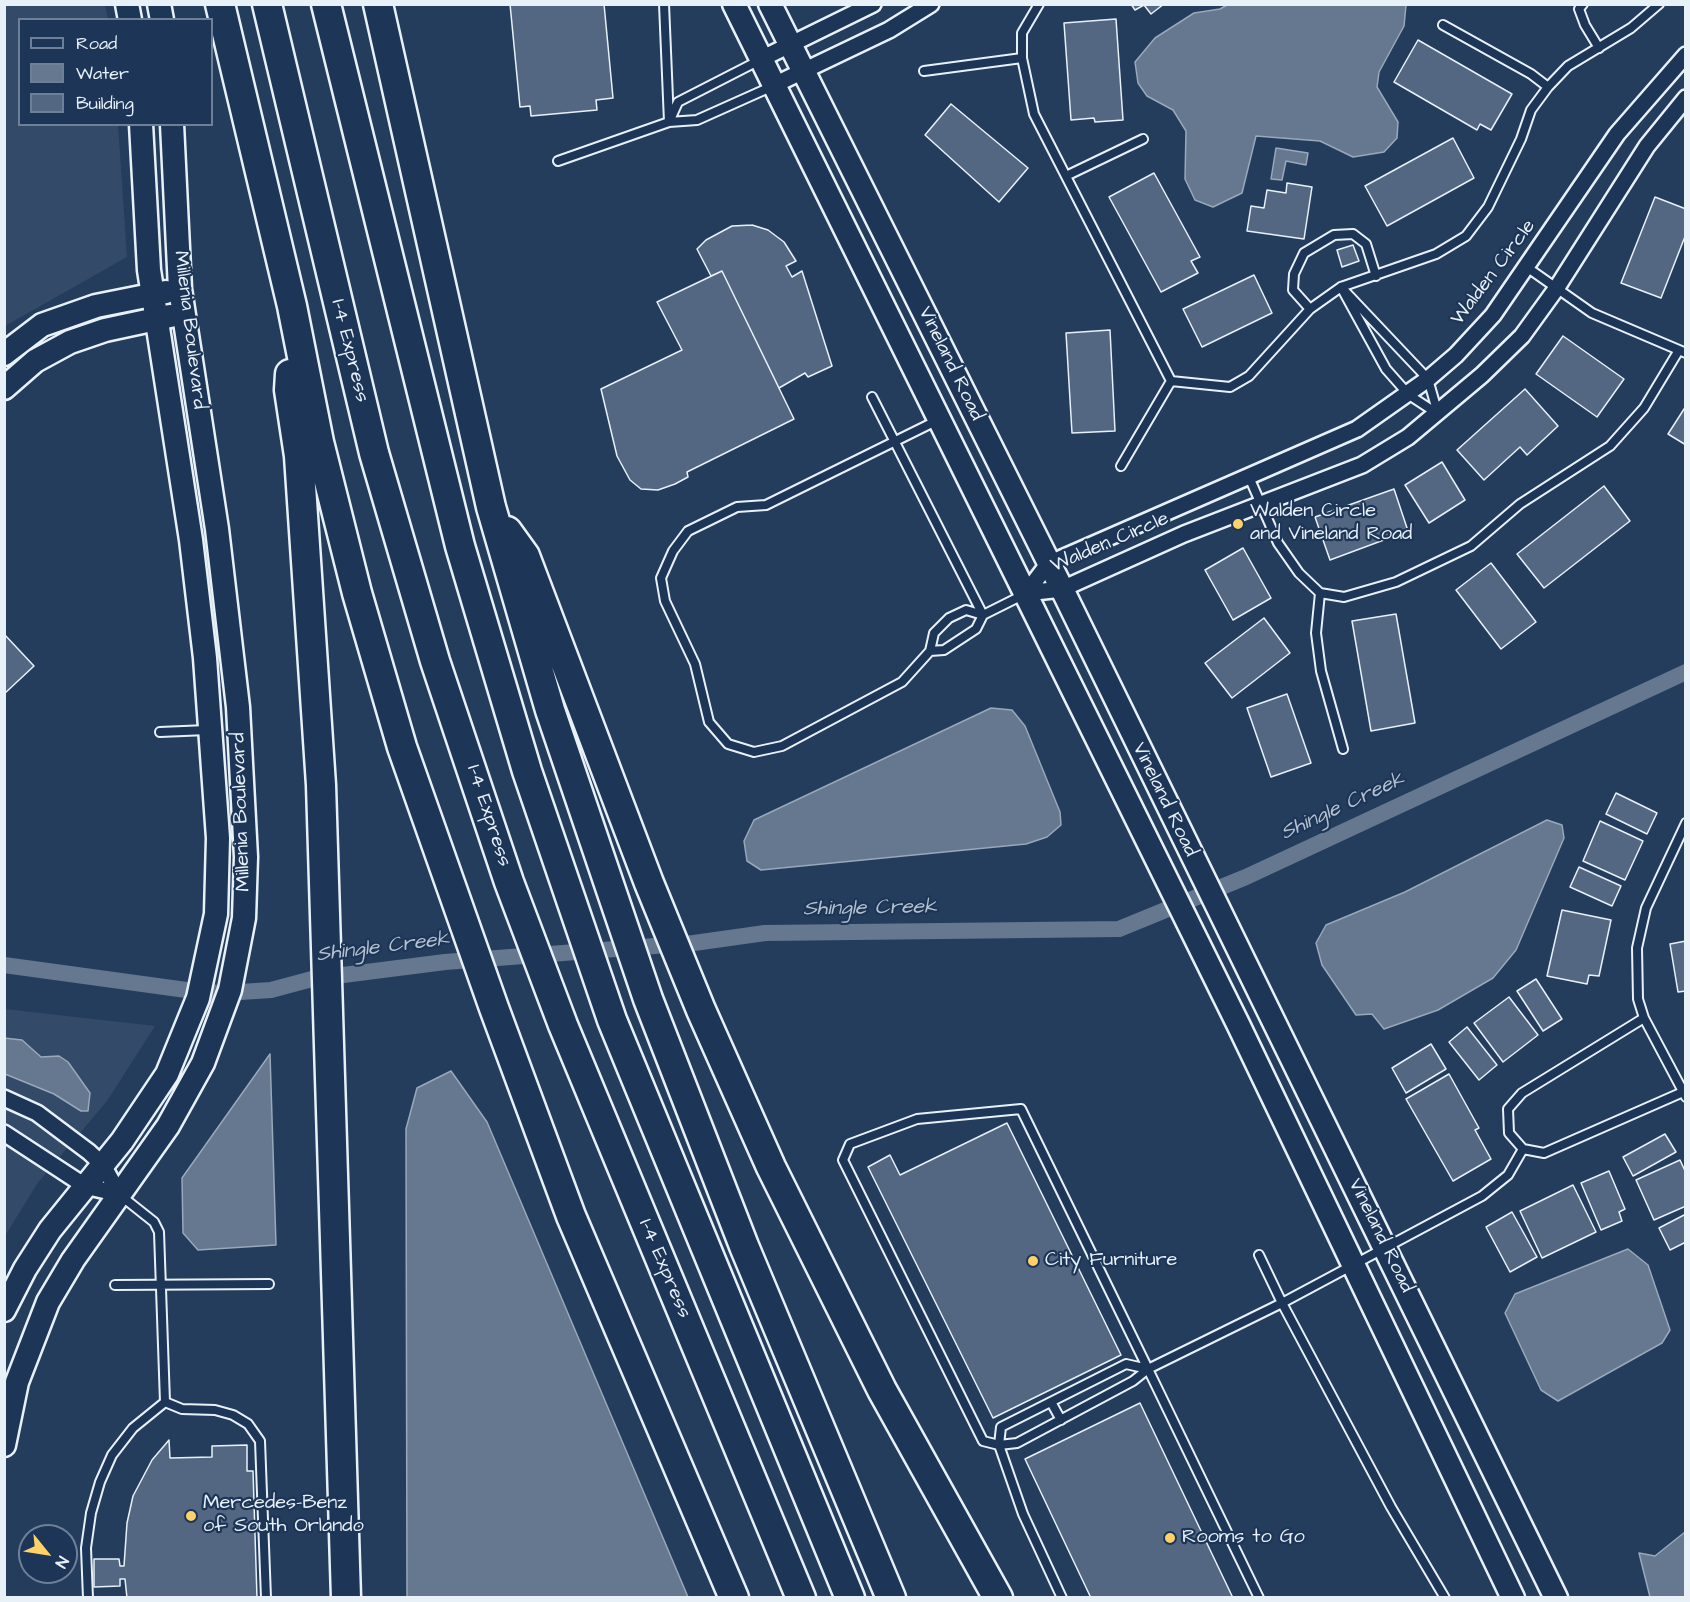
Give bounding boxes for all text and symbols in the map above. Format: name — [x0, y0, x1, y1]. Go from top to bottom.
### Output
legend — [18, 18, 213, 126]
text: Road — [76, 31, 117, 56]
text: Water — [76, 61, 129, 86]
text: Building — [76, 91, 134, 116]
street label: Walden Circle — [1446, 215, 1542, 331]
street label: Millenia Boulevard — [167, 249, 211, 411]
street label: I-4 Express — [325, 297, 373, 405]
street label: Vineland Road — [912, 303, 988, 425]
place label: Walden Circle and Vineland Road — [1250, 500, 1412, 547]
street label: Walden Circle — [1047, 507, 1173, 579]
marker: Walden Circle and Vineland Road — [1231, 517, 1245, 531]
street label: Millenia Boulevard — [227, 732, 257, 892]
street label: Vineland Road — [1126, 739, 1202, 861]
street label: I-4 Express — [460, 762, 516, 870]
water label: Shingle Creek — [1277, 767, 1409, 847]
water label: Shingle Creek — [803, 895, 937, 923]
water label: Shingle Creek — [315, 927, 451, 969]
street label: Vineland Road — [1342, 1175, 1418, 1297]
street label: I-4 Express — [632, 1216, 696, 1322]
place label: City Furniture — [1045, 1249, 1177, 1273]
marker: City Furniture — [1026, 1254, 1040, 1268]
place label: Mercedes-Benz of South Orlando — [203, 1492, 364, 1539]
marker: Mercedes-Benz of South Orlando — [184, 1509, 198, 1523]
north arrow — [18, 1524, 78, 1584]
place label: Rooms to Go — [1182, 1526, 1305, 1550]
marker: Rooms to Go — [1163, 1531, 1177, 1545]
text: N — [50, 1552, 74, 1572]

